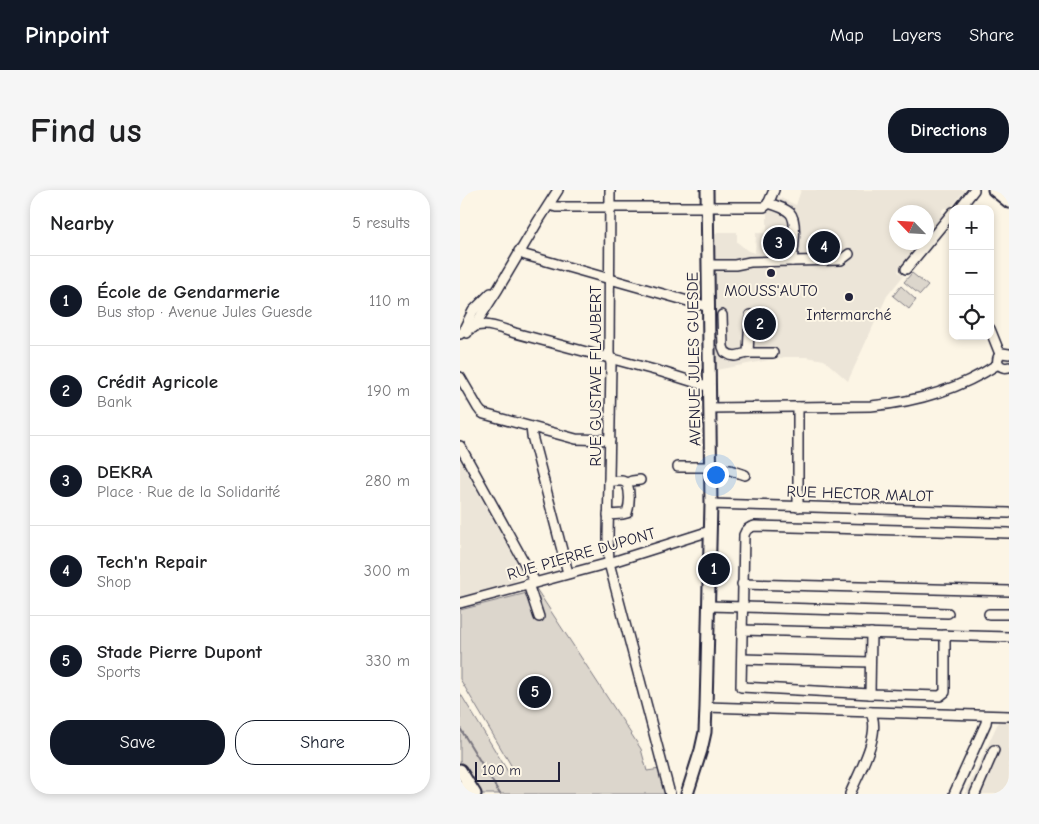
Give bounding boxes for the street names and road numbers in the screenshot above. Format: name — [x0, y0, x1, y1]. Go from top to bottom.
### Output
street label: AVENUE JULES GUESDE — [683, 271, 705, 446]
street label: RUE GUSTAVE FLAUBERT — [587, 285, 605, 467]
street label: RUE HECTOR MALOT — [786, 482, 934, 506]
street label: RUE PIERRE DUPONT — [505, 524, 658, 584]

